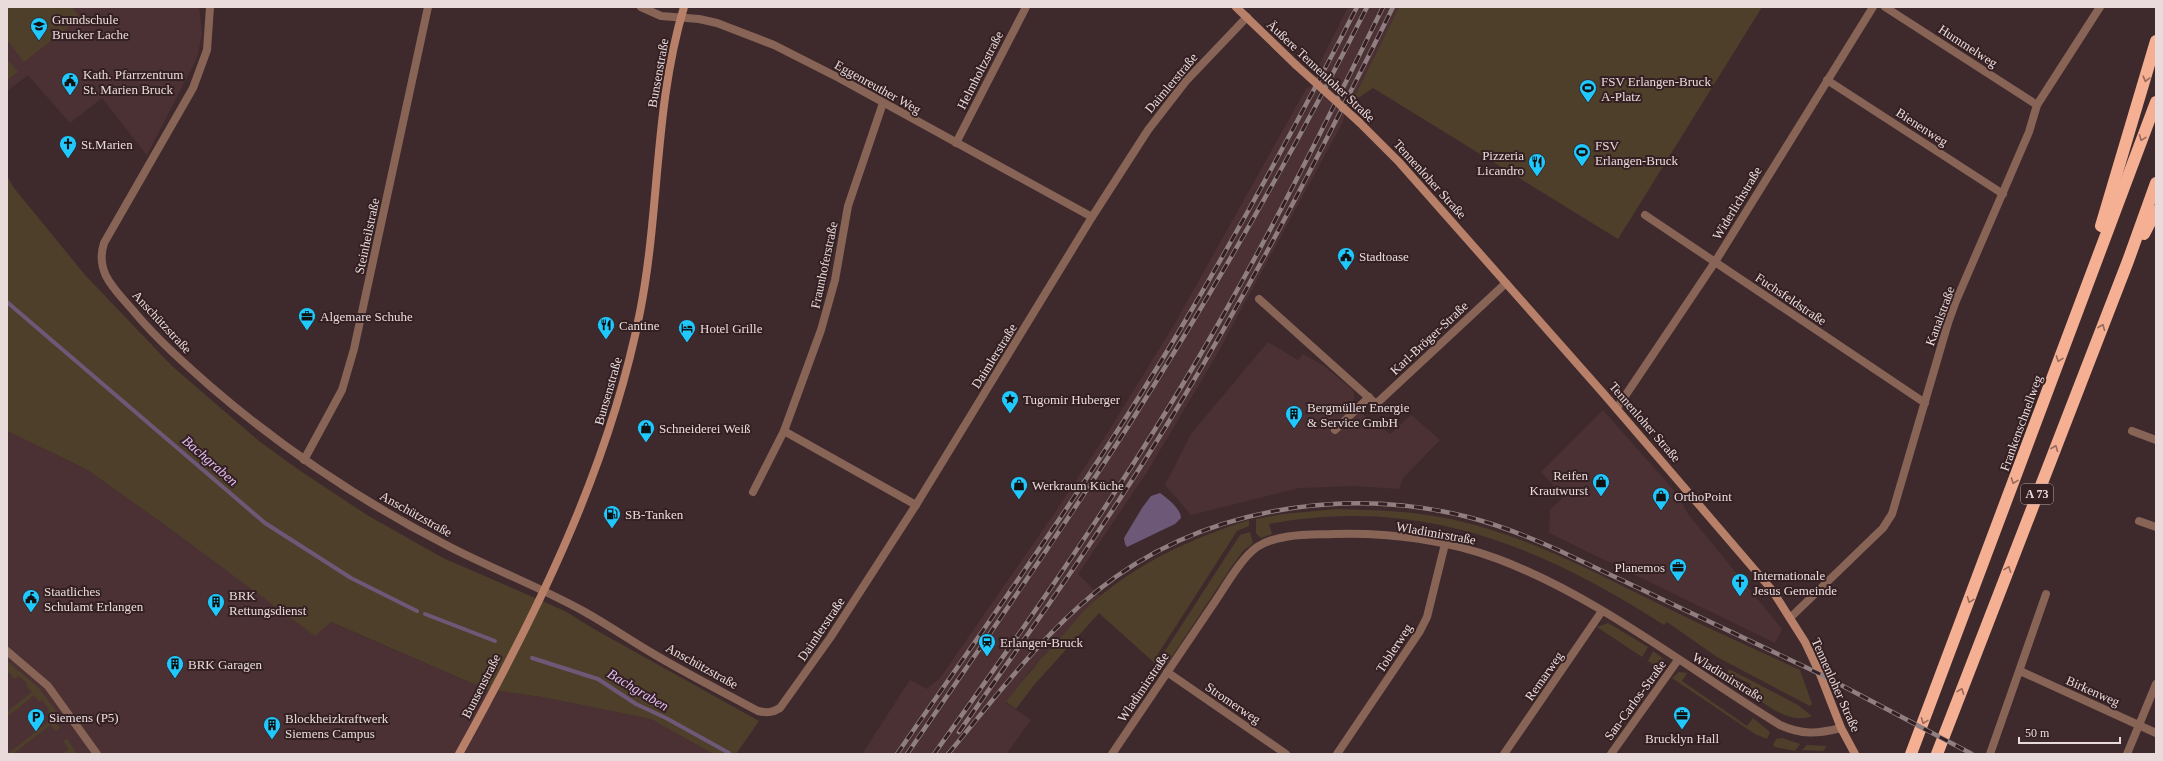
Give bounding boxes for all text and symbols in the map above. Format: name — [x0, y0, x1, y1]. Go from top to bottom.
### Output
place label: Grundschule Brucker Lache — [52, 12, 129, 42]
school or university icon: Grundschule Brucker Lache — [29, 16, 49, 41]
street label: Äußere Tennenloher Straße — [1264, 17, 1378, 125]
street label: Hummelweg — [1936, 21, 2001, 71]
street label: Helmholtzstraße — [954, 28, 1006, 112]
street label: Bunsenstraße — [645, 37, 672, 109]
street label: Daimlerstraße — [1142, 50, 1201, 116]
street label: Eggenreuther Weg — [832, 57, 924, 117]
place label: Kath. Pfarrzentrum St. Marien Bruck — [83, 67, 183, 97]
public building icon: Kath. Pfarrzentrum St. Marien Bruck — [60, 71, 80, 96]
place label: FSV Erlangen-Bruck A-Platz — [1601, 74, 1711, 104]
one-way arrow — [2142, 76, 2150, 82]
sports icon: FSV Erlangen-Bruck A-Platz — [1578, 78, 1598, 103]
street label: Bienenweg — [1893, 105, 1951, 149]
church icon: St.Marien — [58, 134, 78, 159]
one-way arrow — [2139, 134, 2147, 141]
street label: Tennenloher Straße — [1391, 136, 1470, 222]
place label: St.Marien — [81, 137, 133, 152]
place label: FSV Erlangen-Bruck — [1595, 138, 1679, 168]
sports icon: FSV Erlangen-Bruck — [1572, 142, 1592, 167]
place label: Pizzeria Licandro — [1477, 148, 1524, 178]
restaurant icon: Pizzeria Licandro — [1527, 152, 1547, 177]
street label: Widerlichstraße — [1709, 164, 1765, 242]
street label: Steinheilstraße — [352, 196, 382, 275]
street label: Fraunhoferstraße — [807, 220, 841, 310]
public building icon: Stadtoase — [1336, 246, 1356, 271]
place label: Stadtoase — [1359, 249, 1409, 264]
street label: Fuchsfeldstraße — [1753, 270, 1830, 328]
street label: Kanalstraße — [1922, 284, 1958, 348]
street label: Anschützstraße — [129, 288, 195, 357]
street label: Karl-Bröger-Straße — [1387, 298, 1471, 378]
office icon: Algemare Schuhe — [297, 306, 317, 331]
place label: Algemare Schuhe — [320, 309, 413, 324]
restaurant icon: Cantine — [596, 315, 616, 340]
place label: Cantine — [619, 318, 660, 333]
hotel icon: Hotel Grille — [677, 318, 697, 343]
place label: Hotel Grille — [700, 321, 763, 336]
street label: Daimlerstraße — [968, 321, 1020, 391]
one-way arrow — [2098, 324, 2106, 331]
street label: Bunsenstraße — [591, 355, 625, 427]
one-way arrow — [2055, 356, 2064, 363]
street label: Frankenschnellweg — [1997, 372, 2046, 473]
street label: Tennenloher Straße — [1606, 379, 1684, 465]
place icon: Tugomir Huberger — [1000, 389, 1020, 414]
place label: Tugomir Huberger — [1023, 392, 1121, 407]
place label: Bergmüller Energie & Service GmbH — [1307, 400, 1410, 430]
building icon: Bergmüller Energie & Service GmbH — [1284, 404, 1304, 429]
shop icon: Schneiderei Weiß — [636, 418, 656, 443]
place label: Schneiderei Weiß — [659, 421, 751, 436]
water label: Bachgraben — [179, 433, 241, 489]
one-way arrow — [2050, 444, 2058, 451]
place label: Reifen Krautwurst — [1530, 468, 1588, 498]
shop icon: Reifen Krautwurst — [1591, 472, 1611, 497]
shop icon: Werkraum Küche — [1009, 475, 1029, 500]
place label: Werkraum Küche — [1032, 478, 1124, 493]
one-way arrow — [2011, 478, 2019, 485]
road number: A 73 — [2021, 484, 2053, 504]
shop icon: OrthoPoint — [1651, 486, 1671, 511]
street label: Anschützstraße — [377, 488, 455, 540]
place label: OrthoPoint — [1674, 489, 1732, 504]
fuel station icon: SB-Tanken — [602, 504, 622, 529]
place label: SB-Tanken — [625, 507, 684, 522]
street label: Wladimirstraße — [1395, 519, 1477, 547]
office icon: Planemos — [1668, 557, 1688, 582]
place label: Planemos — [1614, 560, 1665, 575]
one-way arrow — [2003, 566, 2011, 573]
place label: Internationale Jesus Gemeinde — [1753, 568, 1837, 598]
church icon: Internationale Jesus Gemeinde — [1730, 572, 1750, 597]
place label: Staatliches Schulamt Erlangen — [44, 584, 144, 614]
public building icon: Staatliches Schulamt Erlangen — [21, 588, 41, 613]
place label: BRK Rettungsdienst — [229, 588, 307, 618]
building icon: BRK Rettungsdienst — [206, 592, 226, 617]
street label: Daimlerstraße — [794, 594, 848, 664]
one-way arrow — [1966, 596, 1974, 603]
street label: Toblerweg — [1373, 620, 1416, 675]
station icon: Erlangen-Bruck — [977, 632, 997, 657]
place label: Erlangen-Bruck — [1000, 635, 1084, 650]
street label: Tennenloher Straße — [1809, 636, 1864, 735]
street label: Anschützstraße — [663, 640, 741, 692]
street label: Remarweg — [1522, 648, 1567, 703]
street label: Wladimirstraße — [1114, 649, 1172, 725]
street label: Wladimirstraße — [1690, 649, 1766, 705]
street label: Bunsenstraße — [458, 651, 504, 721]
building icon: BRK Garagen — [165, 654, 185, 679]
place label: BRK Garagen — [188, 657, 263, 672]
street label: San-Carlos-Straße — [1601, 657, 1669, 743]
water label: Bachgraben — [605, 666, 671, 714]
street label: Birkenweg — [2064, 673, 2123, 710]
street label: Stromerweg — [1202, 679, 1264, 727]
one-way arrow — [1957, 687, 1965, 694]
office icon: Brucklyn Hall — [1672, 705, 1692, 730]
parking icon: Siemens (P5) — [26, 707, 46, 732]
place label: Siemens (P5) — [49, 710, 119, 725]
place label: Blockheizkraftwerk Siemens Campus — [285, 711, 389, 741]
building icon: Blockheizkraftwerk Siemens Campus — [262, 715, 282, 740]
one-way arrow — [1920, 718, 1928, 725]
scale bar — [2019, 719, 2120, 745]
text: 50 m — [2025, 726, 2050, 740]
place label: Brucklyn Hall — [1645, 731, 1719, 746]

